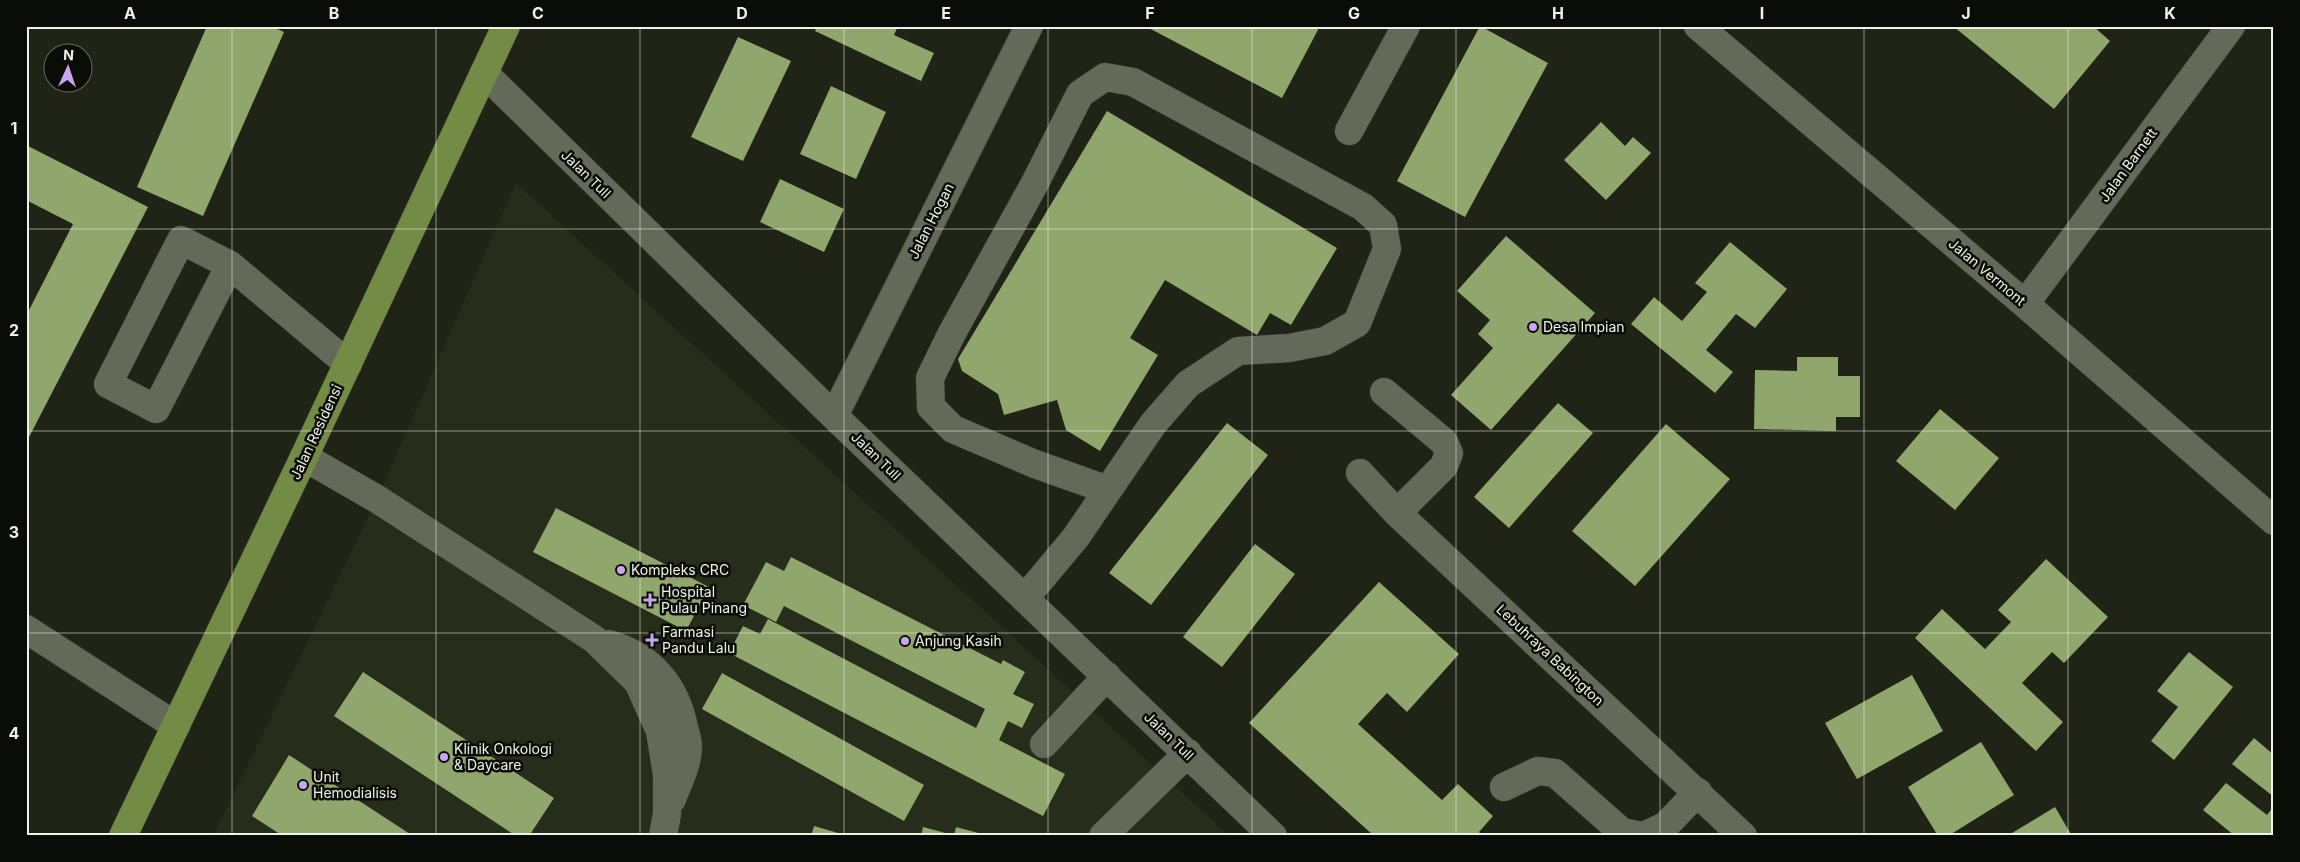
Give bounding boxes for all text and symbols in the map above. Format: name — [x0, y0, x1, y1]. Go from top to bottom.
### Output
text: A — [124, 3, 136, 23]
text: B — [329, 3, 339, 23]
text: C — [532, 3, 544, 23]
text: D — [736, 3, 748, 23]
text: E — [941, 3, 951, 23]
text: F — [1145, 3, 1155, 23]
text: G — [1348, 3, 1360, 23]
text: H — [1552, 3, 1564, 23]
text: I — [1760, 3, 1764, 23]
text: J — [1961, 3, 1971, 23]
text: K — [2164, 3, 2176, 23]
north arrow — [42, 42, 92, 92]
text: N — [63, 46, 74, 63]
text: 1 — [11, 118, 17, 138]
street label: Jalan Barnett — [2095, 124, 2160, 205]
street label: Jalan Tull — [558, 146, 615, 201]
street label: Jalan Hogan — [904, 180, 957, 262]
street label: Jalan Vermont — [1945, 234, 2030, 309]
place label: Desa Impian — [1543, 318, 1625, 335]
text: 2 — [9, 320, 19, 340]
marker: Desa Impian — [1527, 321, 1539, 333]
street label: Jalan Residensi — [286, 382, 345, 482]
street label: Jalan Tull — [848, 428, 905, 483]
text: 3 — [9, 522, 19, 542]
place label: Kompleks CRC — [631, 561, 729, 578]
marker: Kompleks CRC — [615, 564, 627, 576]
place label: Hospital Pulau Pinang — [661, 583, 747, 616]
marker: Hospital Pulau Pinang — [643, 593, 657, 607]
street label: Lebuhraya Babington — [1493, 600, 1608, 709]
place label: Farmasi Pandu Lalu — [662, 623, 735, 656]
place label: Anjung Kasih — [915, 632, 1002, 649]
marker: Farmasi Pandu Lalu — [646, 634, 658, 646]
marker: Anjung Kasih — [899, 635, 911, 647]
street label: Jalan Tull — [1141, 708, 1198, 763]
text: 4 — [9, 723, 20, 743]
place label: Klinik Onkologi & Daycare — [454, 740, 552, 773]
marker: Klinik Onkologi & Daycare — [438, 751, 450, 763]
place label: Unit Hemodialisis — [313, 768, 397, 801]
marker: Unit Hemodialisis — [297, 779, 309, 791]

